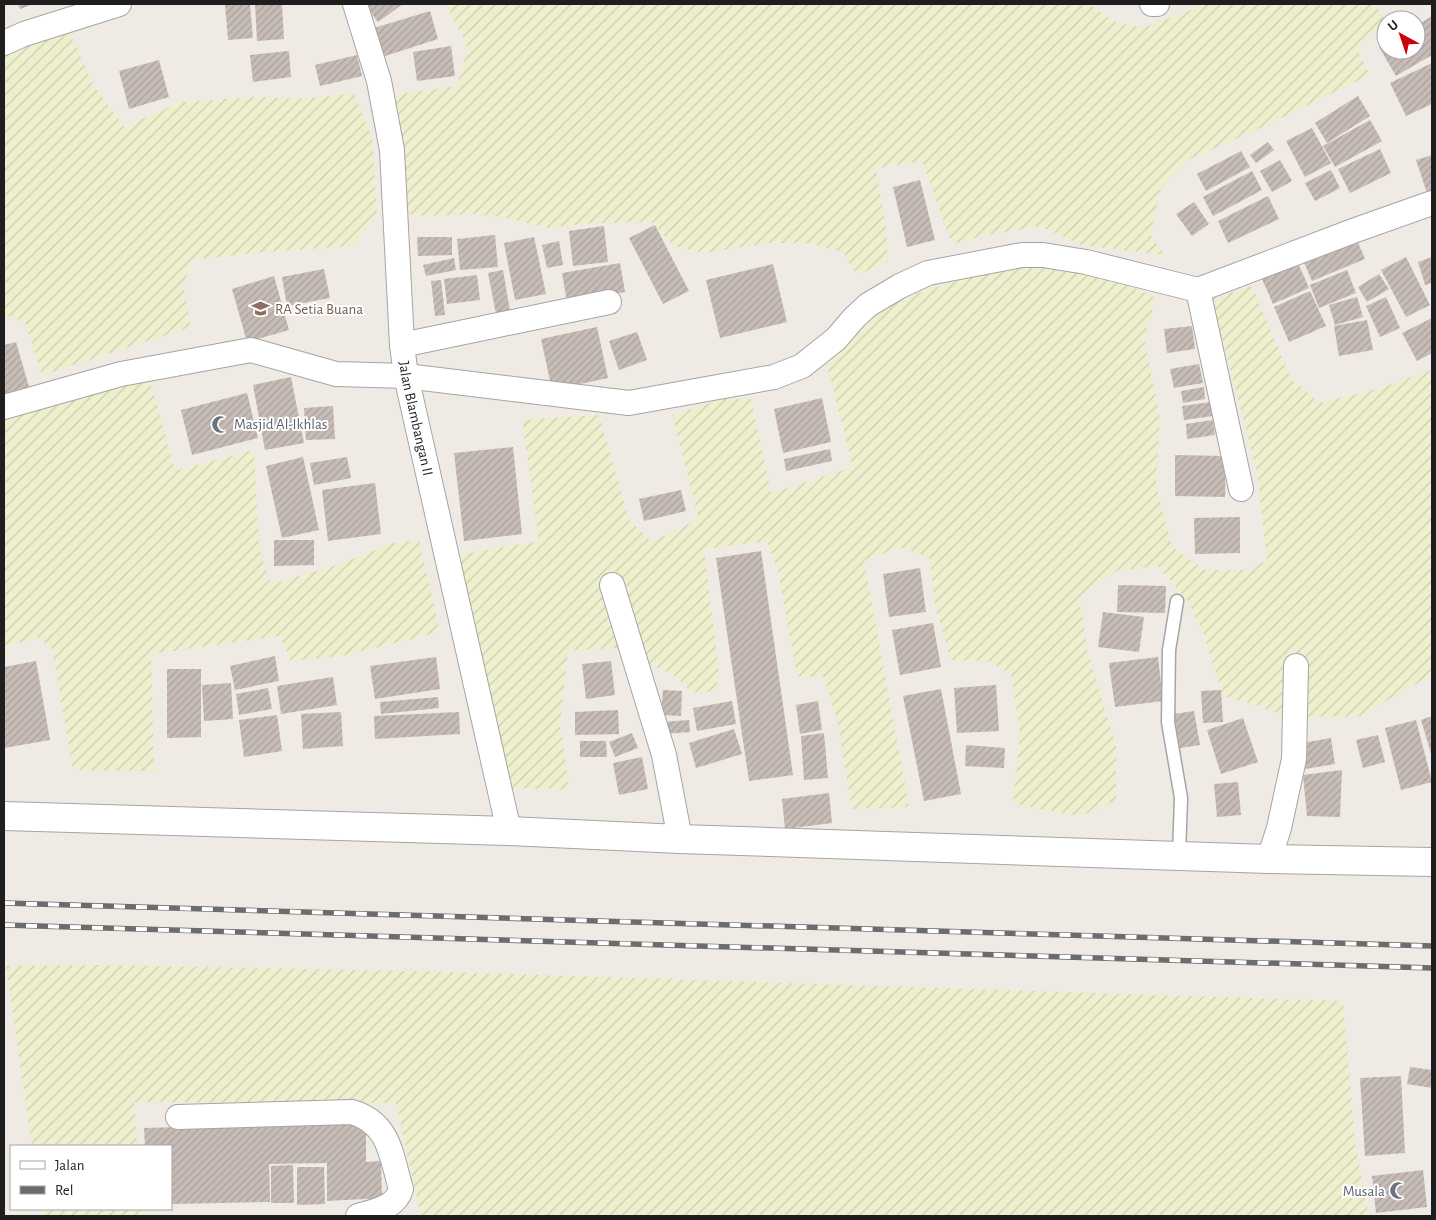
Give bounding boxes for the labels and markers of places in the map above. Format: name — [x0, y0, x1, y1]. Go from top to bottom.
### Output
school or university icon: RA Setia Buana — [251, 299, 271, 319]
place label: RA Setia Buana — [275, 302, 363, 317]
mosque icon: Masjid Al-Ikhlas — [210, 414, 230, 434]
place label: Masjid Al-Ikhlas — [234, 417, 327, 432]
mosque icon: Musala — [1389, 1181, 1409, 1201]
place label: Musala — [1343, 1184, 1385, 1199]

